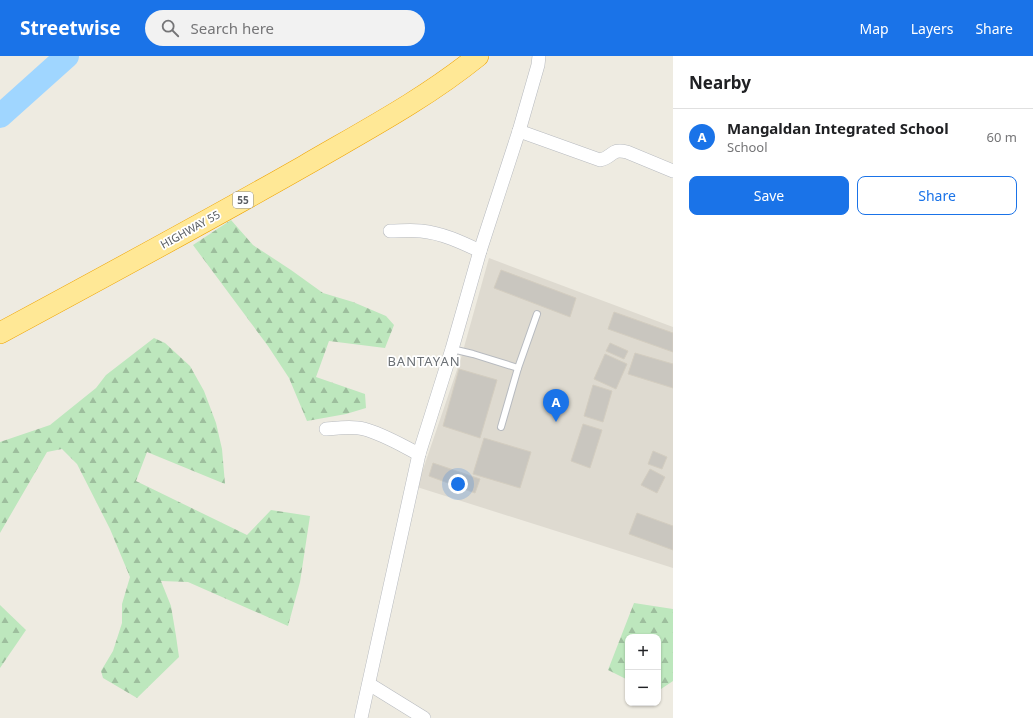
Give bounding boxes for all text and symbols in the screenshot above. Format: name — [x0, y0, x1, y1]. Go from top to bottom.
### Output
search box — [145, 10, 425, 46]
text: Streetwise — [20, 15, 121, 41]
icon: search — [159, 17, 181, 39]
text: Search here — [191, 18, 274, 38]
text: Map — [860, 19, 889, 38]
text: Layers — [911, 19, 953, 38]
text: Share — [975, 19, 1013, 38]
text: Nearby — [689, 71, 751, 94]
text: Mangaldan Integrated School — [727, 118, 949, 138]
text: A — [698, 128, 707, 146]
text: 60 m — [987, 128, 1017, 146]
text: School — [727, 138, 768, 156]
button: Save — [689, 176, 849, 215]
button: Share — [857, 176, 1017, 215]
road number: 55 — [233, 192, 253, 208]
street label: HIGHWAY 55 — [158, 206, 222, 252]
district label: BANTAYAN — [387, 352, 461, 370]
pin: A — [543, 389, 569, 422]
your location — [448, 474, 468, 494]
map controls — [625, 634, 661, 706]
button: + — [625, 634, 661, 670]
button: − — [625, 670, 661, 706]

